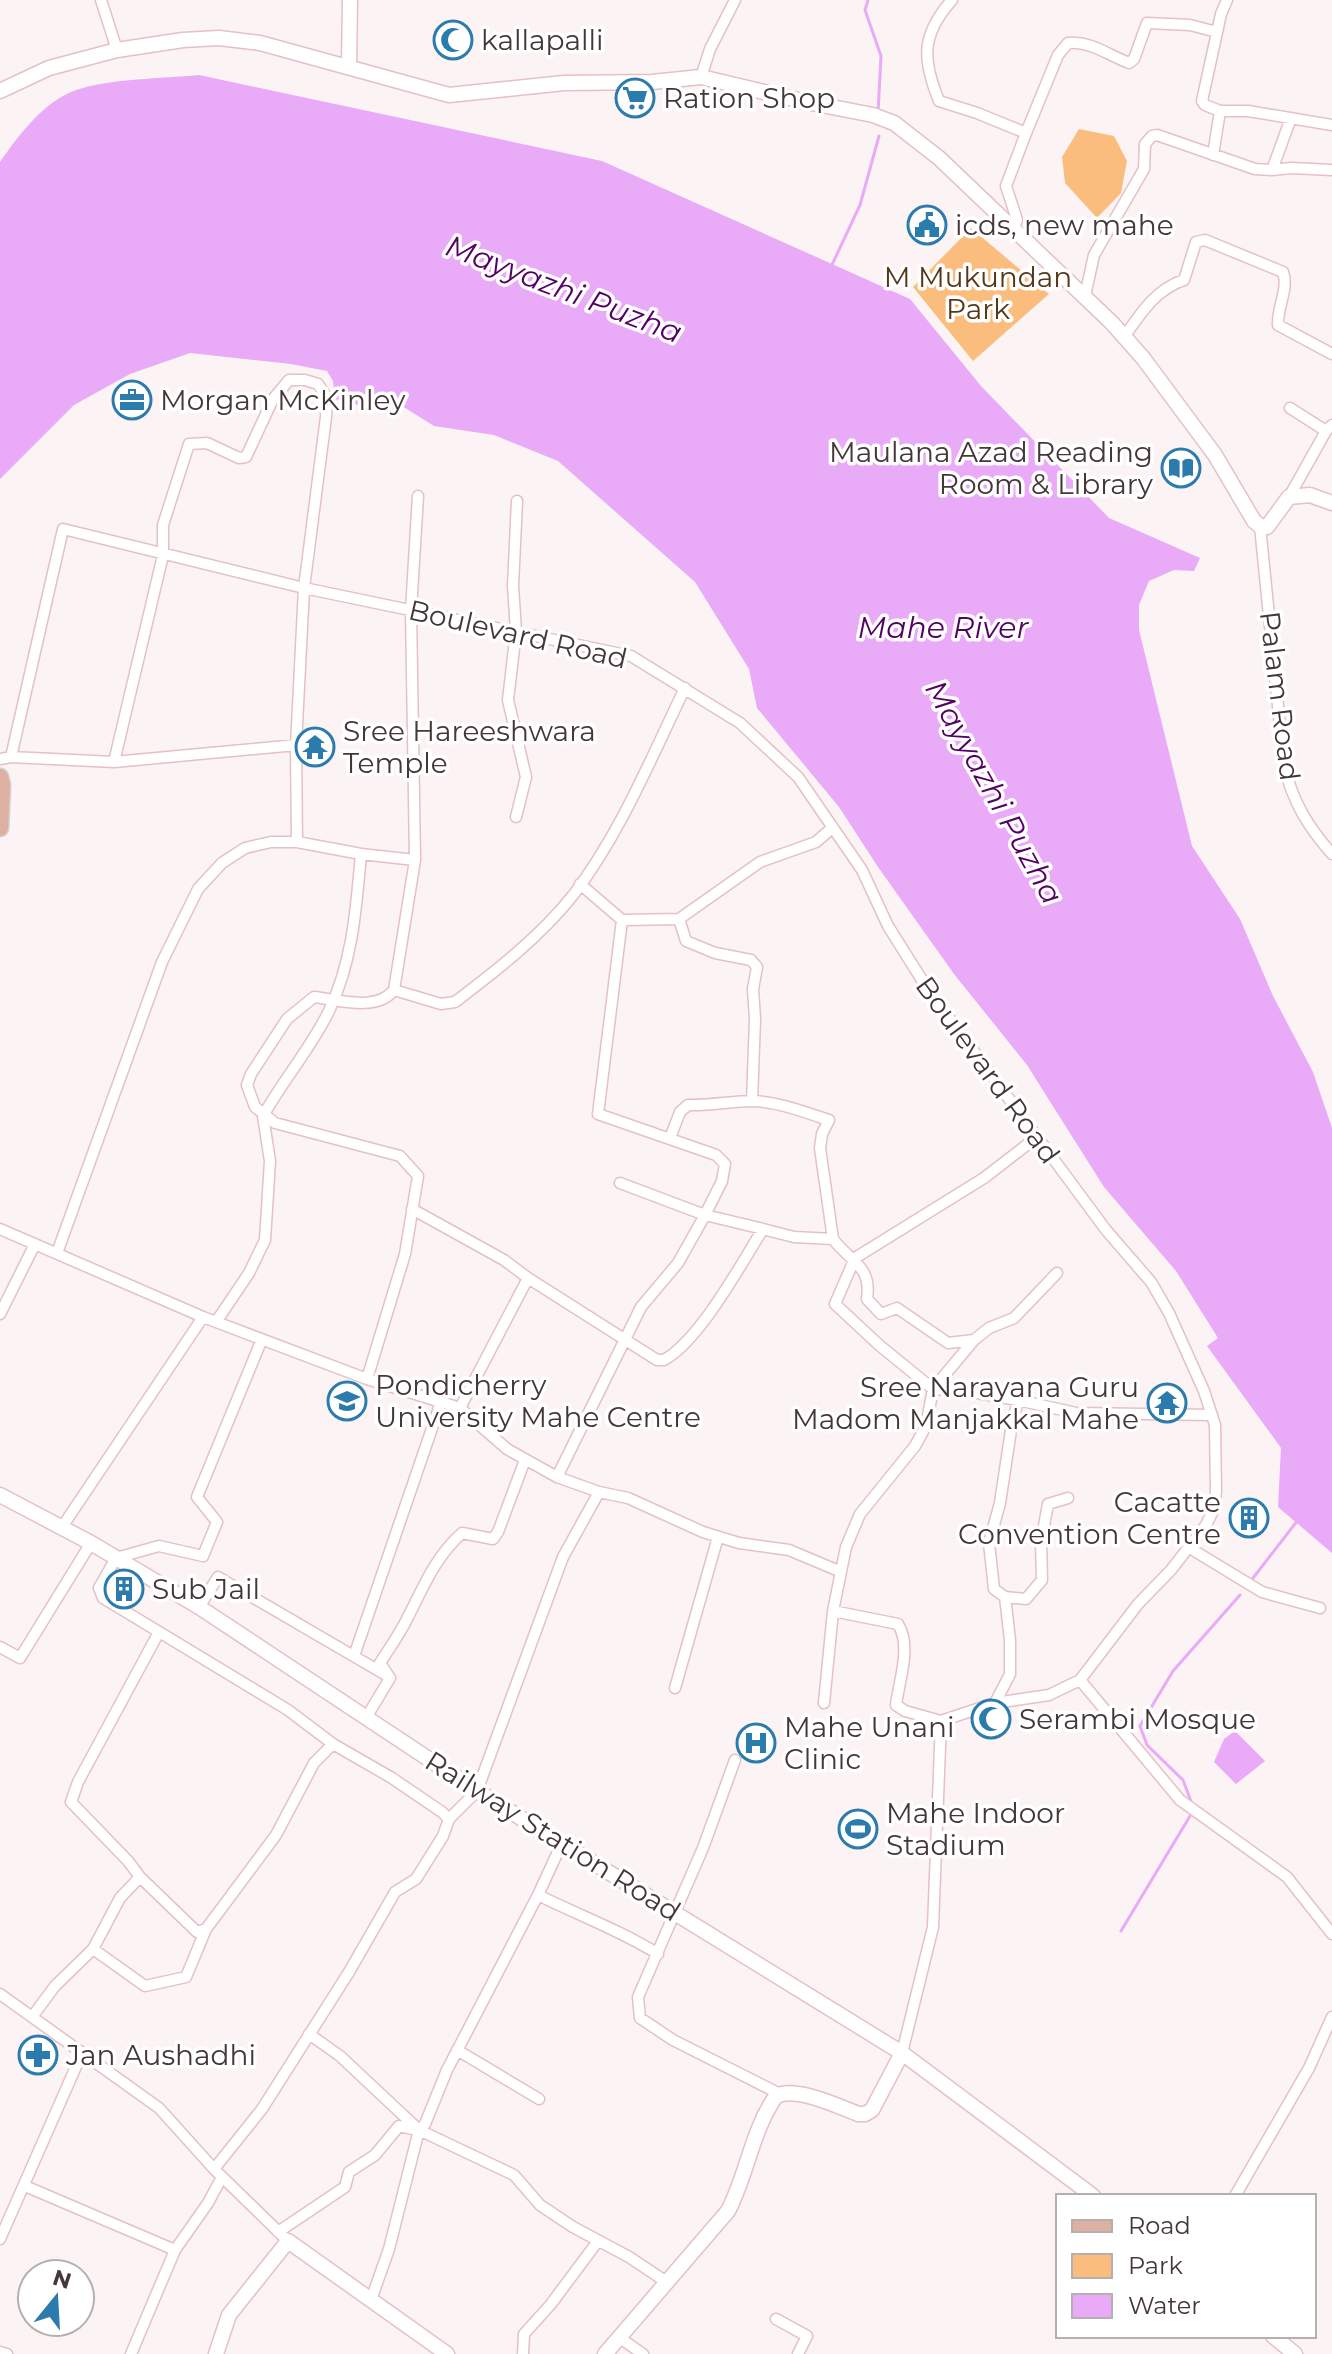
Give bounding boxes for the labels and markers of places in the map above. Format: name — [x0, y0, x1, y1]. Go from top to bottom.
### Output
mosque icon: kallapalli — [432, 19, 474, 61]
place label: kallapalli — [481, 23, 604, 57]
supermarket icon: Ration Shop — [614, 77, 656, 119]
place label: Ration Shop — [663, 81, 835, 115]
public building icon: icds, new mahe — [906, 204, 948, 246]
place label: icds, new mahe — [955, 208, 1174, 242]
office icon: Morgan McKinley — [111, 379, 153, 421]
place label: Morgan McKinley — [160, 383, 406, 417]
place label: Maulana Azad Reading Room & Library — [829, 435, 1154, 501]
library icon: Maulana Azad Reading Room & Library — [1160, 447, 1202, 489]
place label: Sree Hareeshwara Temple — [343, 714, 596, 780]
temple icon: Sree Hareeshwara Temple — [294, 726, 336, 768]
place label: Pondicherry University Mahe Centre — [375, 1368, 701, 1434]
place label: Sree Narayana Guru Madom Manjakkal Mahe — [792, 1370, 1139, 1436]
school or university icon: Pondicherry University Mahe Centre — [326, 1380, 368, 1422]
temple icon: Sree Narayana Guru Madom Manjakkal Mahe — [1146, 1382, 1188, 1424]
place label: Cacatte Convention Centre — [958, 1485, 1221, 1551]
building icon: Cacatte Convention Centre — [1228, 1497, 1270, 1539]
building icon: Sub Jail — [103, 1568, 145, 1610]
place label: Sub Jail — [152, 1572, 260, 1606]
mosque icon: Serambi Mosque — [970, 1698, 1012, 1740]
place label: Serambi Mosque — [1019, 1702, 1256, 1736]
place label: Mahe Unani Clinic — [784, 1710, 955, 1776]
hospital icon: Mahe Unani Clinic — [735, 1722, 777, 1764]
place label: Mahe Indoor Stadium — [886, 1796, 1065, 1862]
sports icon: Mahe Indoor Stadium — [837, 1808, 879, 1850]
pharmacy icon: Jan Aushadhi — [17, 2034, 59, 2076]
place label: Jan Aushadhi — [65, 2038, 256, 2072]

